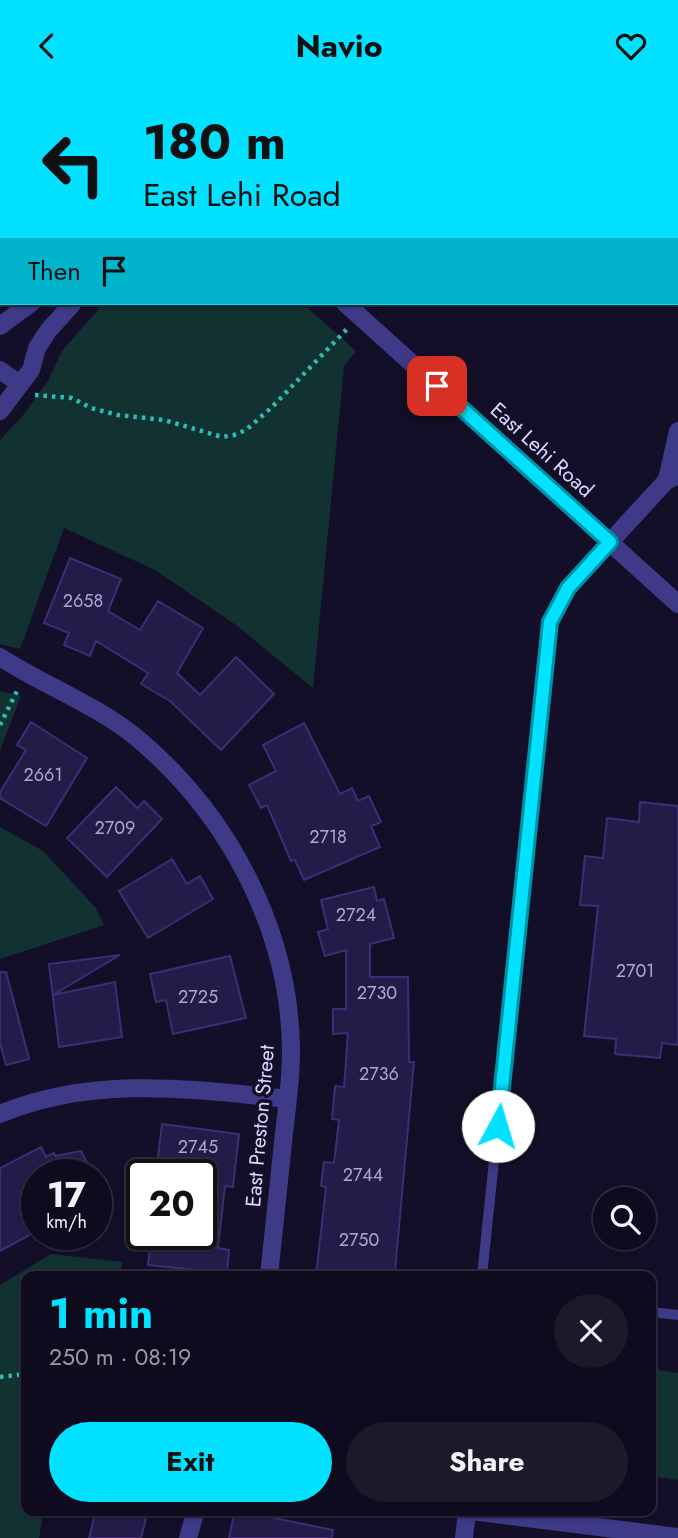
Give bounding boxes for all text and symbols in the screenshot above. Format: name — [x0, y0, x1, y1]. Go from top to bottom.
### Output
text: Navio — [295, 23, 383, 69]
icon: back — [28, 27, 66, 65]
icon: heart — [612, 27, 650, 65]
text: 180 m — [143, 107, 286, 177]
icon: left — [28, 119, 119, 210]
text: East Lehi Road — [143, 172, 341, 218]
text: Then — [28, 252, 81, 290]
icon: arrive — [95, 252, 133, 290]
pin — [407, 356, 467, 416]
icon: arrive — [418, 367, 456, 405]
street label: East Lehi Road — [484, 395, 600, 505]
house number: 2658 — [63, 588, 103, 614]
house number: 2661 — [23, 762, 63, 788]
house number: 2709 — [95, 815, 135, 841]
house number: 2718 — [309, 824, 347, 850]
house number: 2724 — [336, 902, 376, 928]
house number: 2701 — [616, 958, 654, 984]
house number: 2730 — [357, 980, 397, 1006]
house number: 2725 — [178, 984, 218, 1010]
street label: East Preston Street — [238, 1044, 282, 1208]
house number: 2736 — [359, 1061, 399, 1087]
position arrow — [461, 1089, 535, 1163]
house number: 2745 — [178, 1134, 218, 1160]
speed limit sign: 20 — [126, 1159, 217, 1250]
house number: 2744 — [343, 1162, 383, 1188]
text: 17 — [47, 1170, 86, 1220]
map controls — [593, 1187, 656, 1250]
button: search — [593, 1187, 656, 1250]
text: km/h — [46, 1209, 87, 1235]
house number: 2750 — [339, 1227, 380, 1253]
text: 1 min — [49, 1283, 153, 1344]
button: close — [554, 1294, 628, 1368]
text: 250 m · 08:19 — [49, 1340, 191, 1374]
button: Exit — [49, 1422, 332, 1502]
button: Share — [346, 1422, 628, 1502]

